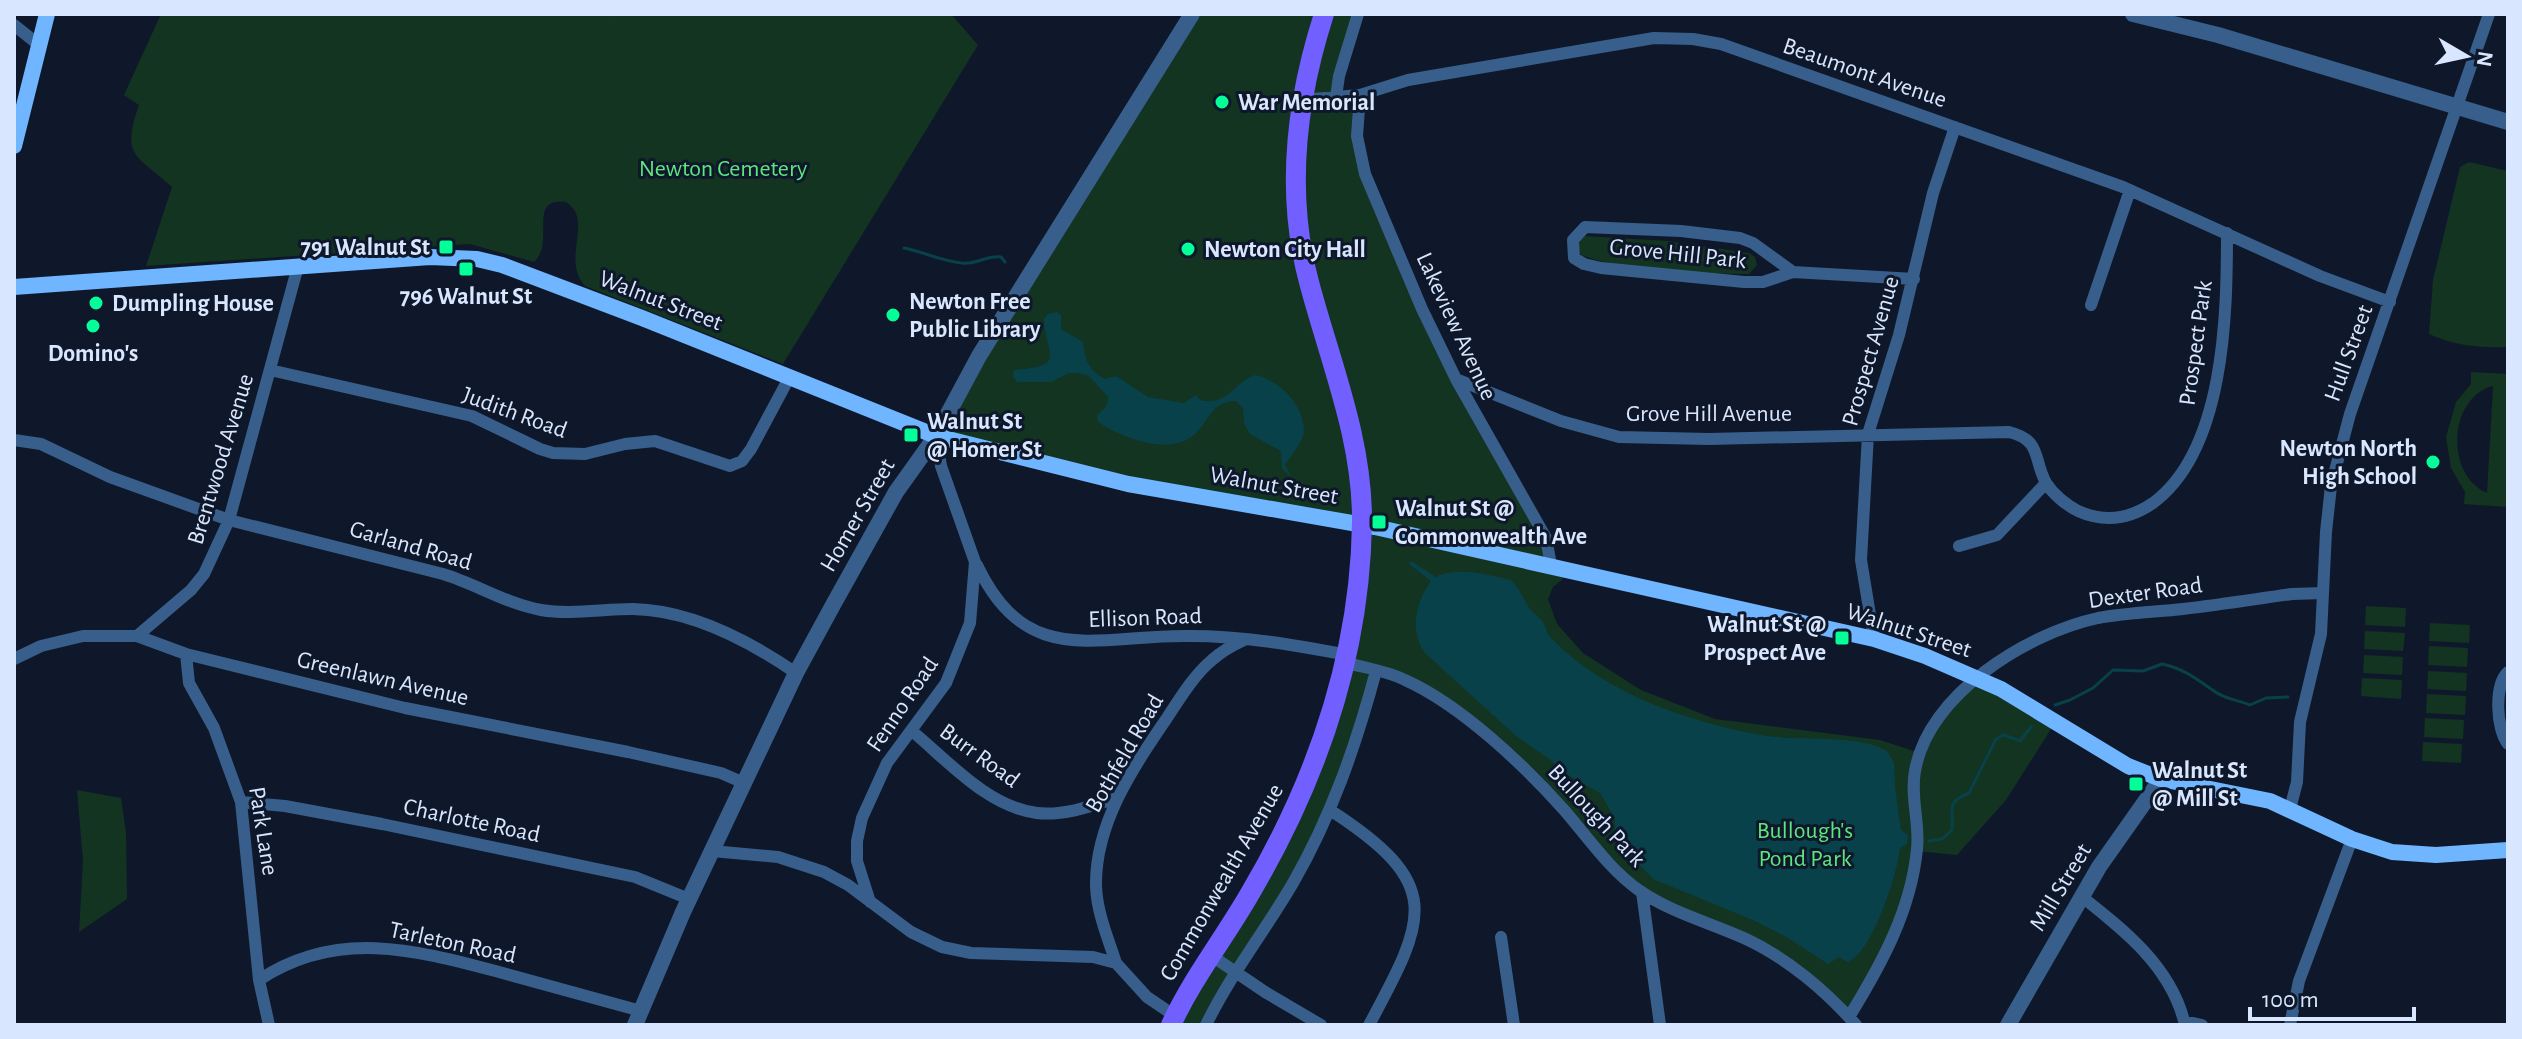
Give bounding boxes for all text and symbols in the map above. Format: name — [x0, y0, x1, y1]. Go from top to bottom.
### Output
north arrow — [2426, 16, 2506, 96]
street label: Beaumont Avenue — [1780, 34, 1950, 112]
text: N — [2473, 50, 2497, 68]
place label: War Memorial — [1238, 91, 1375, 115]
marker: War Memorial — [1213, 93, 1231, 111]
park label: Newton Cemetery — [639, 157, 807, 181]
street label: Grove Hill Park — [1608, 235, 1748, 273]
place label: 791 Walnut St — [301, 236, 430, 260]
marker: 791 Walnut St — [437, 238, 455, 256]
place label: Newton City Hall — [1204, 238, 1366, 262]
marker: Newton City Hall — [1179, 240, 1197, 258]
street label: Lakeview Avenue — [1411, 249, 1501, 404]
marker: 796 Walnut St — [457, 260, 475, 278]
street label: Walnut Street — [596, 266, 726, 336]
street label: Prospect Avenue — [1838, 274, 1904, 429]
street label: Prospect Park — [2175, 279, 2217, 407]
place label: 796 Walnut St — [400, 285, 532, 309]
place label: Newton Free Public Library — [909, 290, 1041, 342]
place label: Dumpling House — [112, 292, 274, 316]
marker: Dumpling House — [87, 294, 105, 312]
street label: Hull Street — [2320, 302, 2378, 405]
marker: Newton Free Public Library — [884, 306, 902, 324]
marker: Domino's — [84, 317, 102, 335]
place label: Domino's — [48, 342, 138, 366]
street label: Brentwood Avenue — [184, 371, 258, 548]
street label: Judith Road — [459, 383, 570, 443]
street label: Grove Hill Avenue — [1626, 402, 1792, 426]
place label: Walnut St @ Homer St — [927, 410, 1042, 462]
marker: Walnut St @ Homer St — [902, 426, 920, 444]
place label: Newton North High School — [2279, 437, 2417, 489]
marker: Newton North High School — [2424, 453, 2442, 471]
street label: Homer Street — [816, 455, 900, 576]
street label: Walnut Street — [1208, 463, 1340, 509]
place label: Walnut St @ Commonwealth Ave — [1395, 497, 1587, 549]
marker: Walnut St @ Commonwealth Ave — [1370, 513, 1388, 531]
street label: Garland Road — [347, 517, 475, 575]
street label: Dexter Road — [2087, 573, 2204, 613]
street label: Walnut Street — [1843, 599, 1974, 663]
street label: Ellison Road — [1088, 604, 1202, 632]
place label: Walnut St @ Prospect Ave — [1703, 613, 1826, 665]
marker: Walnut St @ Prospect Ave — [1833, 629, 1851, 647]
street label: Greenlawn Avenue — [295, 648, 471, 710]
street label: Fenno Road — [863, 653, 943, 756]
street label: Bothfeld Road — [1081, 690, 1168, 817]
street label: Burr Road — [935, 719, 1024, 793]
place label: Walnut St @ Mill St — [2152, 759, 2247, 811]
street label: Bullough Park — [1543, 760, 1650, 872]
marker: Walnut St @ Mill St — [2127, 775, 2145, 793]
street label: Commonwealth Avenue — [1156, 780, 1288, 985]
street label: Park Lane — [244, 785, 282, 877]
street label: Charlotte Road — [401, 795, 542, 847]
park label: Bullough's Pond Park — [1757, 819, 1853, 871]
street label: Mill Street — [2026, 839, 2096, 935]
street label: Tarleton Road — [387, 918, 518, 968]
scale bar — [2250, 971, 2414, 1021]
text: 100 m — [2262, 988, 2319, 1012]

